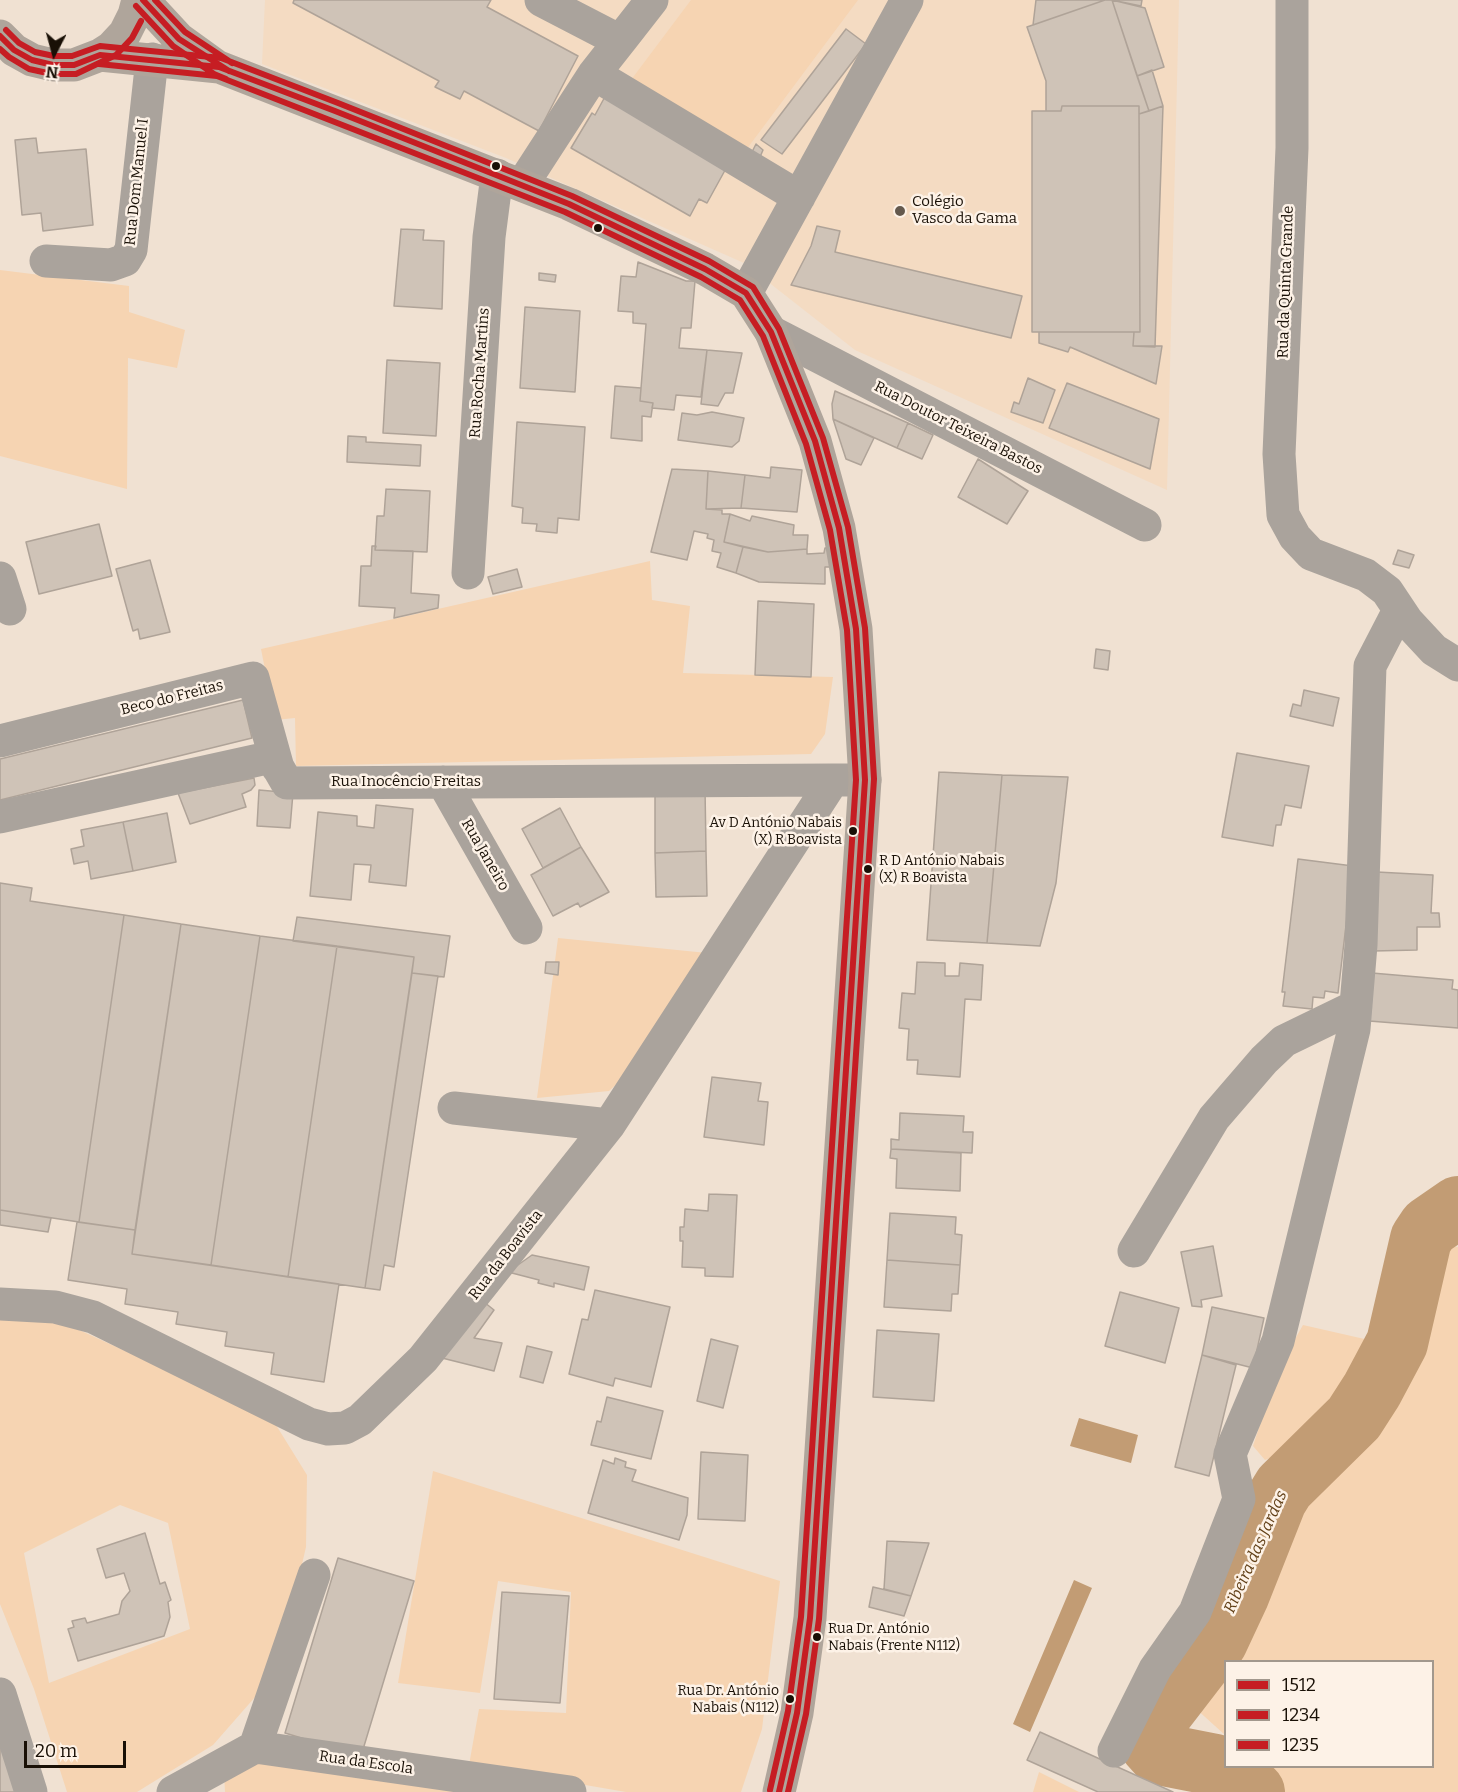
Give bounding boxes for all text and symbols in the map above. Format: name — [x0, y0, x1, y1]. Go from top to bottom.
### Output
north arrow — [24, 24, 84, 84]
text: N — [45, 62, 59, 82]
street label: Rua Dom Manuel I — [121, 118, 153, 246]
unlabelled marker — [490, 160, 502, 172]
place label: Colégio Vasco da Gama — [912, 193, 1017, 228]
marker: Colégio Vasco da Gama — [893, 204, 907, 218]
street label: Rua da Quinta Grande — [1274, 205, 1298, 359]
unlabelled marker — [592, 222, 604, 234]
street label: Rua Rocha Martins — [466, 307, 494, 439]
street label: Rua Doutor Teixeira Bastos — [871, 378, 1045, 478]
street label: Beco do Freitas — [119, 677, 225, 719]
street label: Rua Inocêncio Freitas — [331, 773, 481, 791]
place label: Av D António Nabais (X) R Boavista — [709, 815, 842, 848]
street label: Rua Janeiro — [457, 816, 513, 894]
marker: Av D António Nabais (X) R Boavista — [847, 825, 859, 837]
place label: R D António Nabais (X) R Boavista — [879, 853, 1004, 886]
marker: R D António Nabais (X) R Boavista — [862, 863, 874, 875]
street label: Rua da Boavista — [465, 1207, 547, 1303]
water label: Ribeira das Jardas — [1220, 1488, 1292, 1616]
place label: Rua Dr. António Nabais (Frente N112) — [828, 1621, 960, 1654]
marker: Rua Dr. António Nabais (Frente N112) — [811, 1631, 823, 1643]
legend — [1224, 1660, 1434, 1768]
text: 1512 — [1282, 1674, 1316, 1696]
place label: Rua Dr. António Nabais (N112) — [678, 1683, 779, 1715]
marker: Rua Dr. António Nabais (N112) — [784, 1693, 796, 1705]
text: 1234 — [1282, 1704, 1320, 1726]
scale bar — [27, 1729, 129, 1767]
text: 1235 — [1282, 1734, 1319, 1756]
text: 20 m — [35, 1740, 77, 1762]
street label: Rua da Escola — [318, 1748, 414, 1778]

